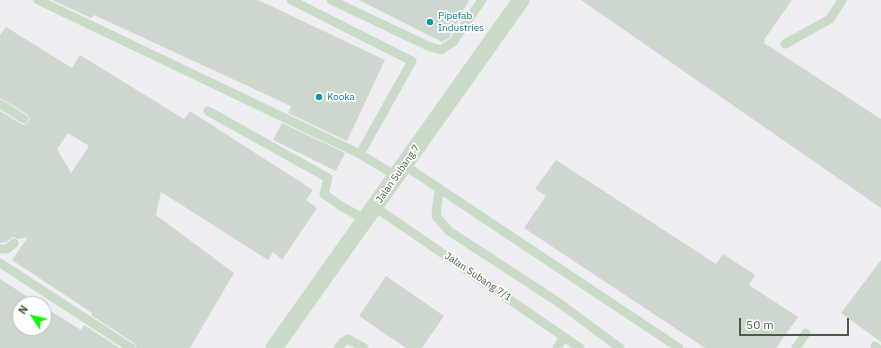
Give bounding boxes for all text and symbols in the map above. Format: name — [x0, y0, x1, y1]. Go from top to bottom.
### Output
place label: Pipefab Industries — [438, 10, 484, 34]
marker: Pipefab Industries — [425, 17, 435, 27]
place label: Kooka — [327, 91, 355, 103]
marker: Kooka — [314, 92, 324, 102]
street label: Jalan Subang 7 — [373, 143, 423, 205]
street label: Jalan Subang 7/1 — [442, 250, 514, 304]
north arrow — [12, 296, 52, 336]
text: N — [15, 302, 31, 317]
scale bar — [741, 310, 851, 336]
text: 50 m — [746, 317, 774, 332]

